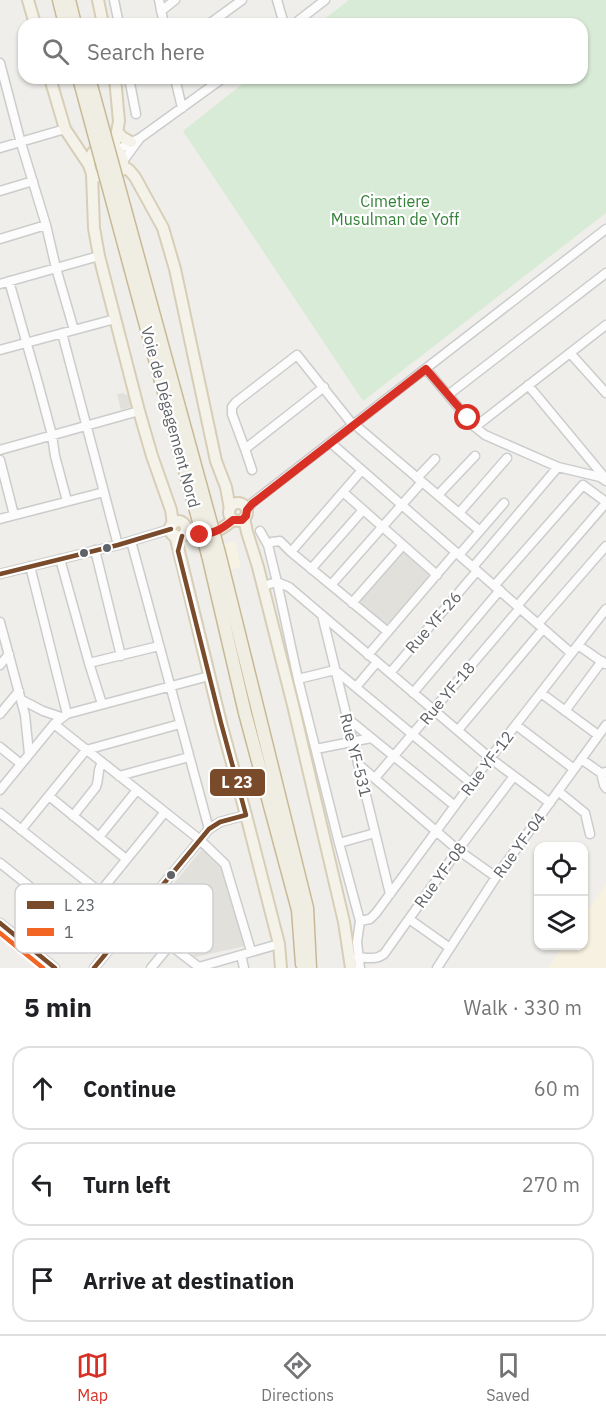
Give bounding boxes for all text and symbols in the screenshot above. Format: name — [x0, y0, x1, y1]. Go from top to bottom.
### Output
search box — [18, 18, 588, 84]
icon: search — [39, 35, 72, 68]
text: Search here — [87, 37, 205, 66]
park label: Cimetiere Musulman de Yoff — [331, 191, 459, 229]
street label: Voie de Dégagement Nord — [137, 324, 205, 510]
route start — [454, 404, 480, 430]
route end — [186, 521, 212, 547]
unlabelled marker — [101, 542, 113, 554]
unlabelled marker — [78, 547, 90, 559]
street label: Rue YF-26 — [401, 587, 465, 657]
street label: Rue YF-18 — [415, 657, 479, 729]
street label: Rue YF-531 — [336, 711, 376, 799]
street label: Rue YF-12 — [456, 727, 518, 799]
line badge: L 23 — [209, 768, 266, 797]
text: L 23 — [221, 772, 253, 792]
street label: Rue YF-04 — [489, 808, 549, 882]
street label: Rue YF-08 — [410, 838, 470, 912]
map controls — [534, 842, 588, 950]
button: locate — [534, 842, 588, 896]
unlabelled marker — [165, 869, 177, 881]
legend — [15, 884, 213, 953]
text: L 23 — [64, 895, 95, 915]
button: layers — [534, 896, 588, 950]
text: 1 — [64, 922, 74, 942]
text: 5 min — [24, 990, 92, 1024]
text: Walk · 330 m — [464, 994, 582, 1021]
icon: ahead — [26, 1072, 59, 1105]
text: Continue — [83, 1074, 176, 1103]
text: 60 m — [534, 1075, 580, 1102]
icon: left — [26, 1168, 59, 1201]
text: Turn left — [83, 1170, 171, 1199]
text: 270 m — [522, 1171, 580, 1198]
icon: arrive — [26, 1264, 59, 1297]
text: Arrive at destination — [83, 1266, 294, 1295]
tab: Map — [76, 1349, 109, 1405]
tab: Directions — [261, 1349, 334, 1405]
tab: Saved — [486, 1349, 530, 1405]

